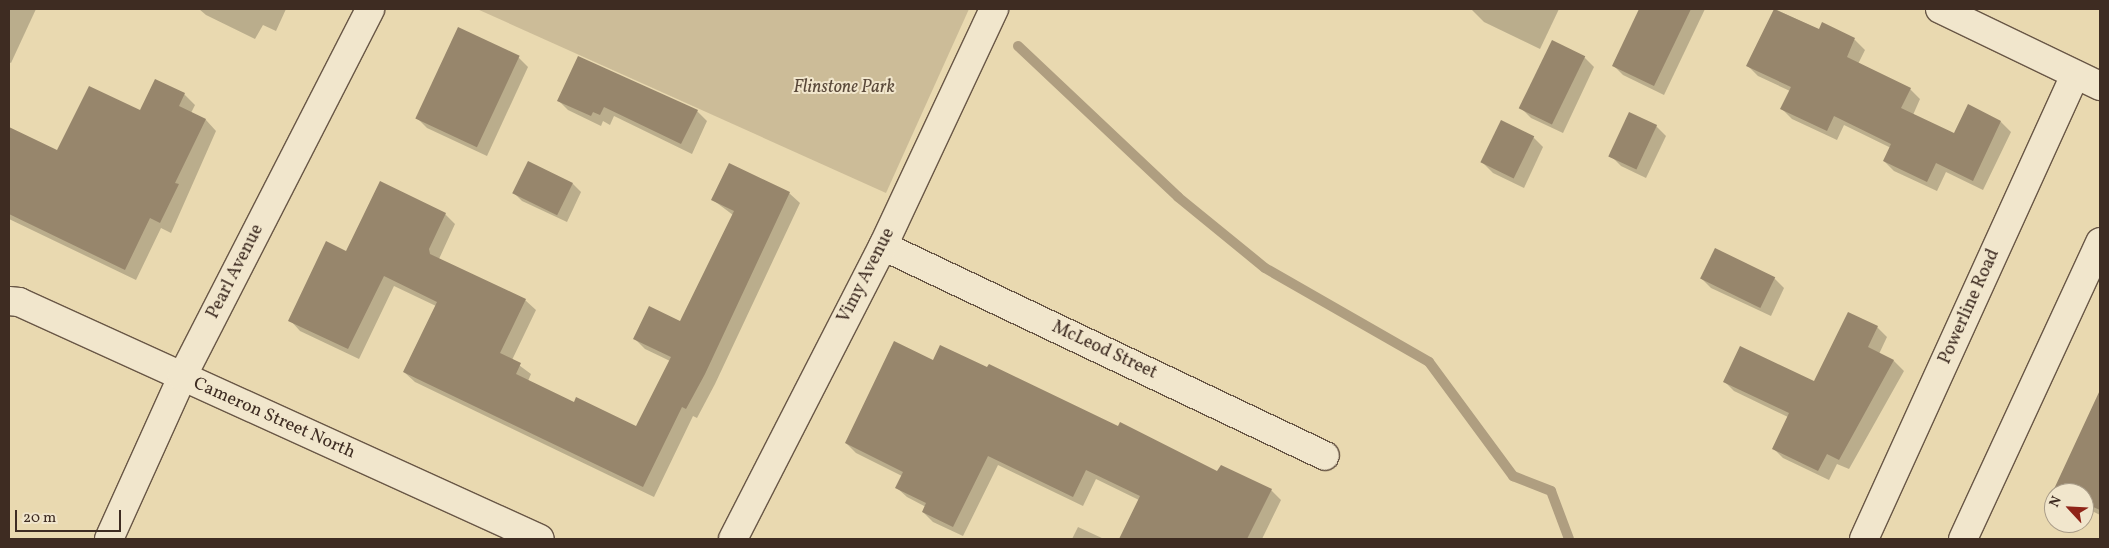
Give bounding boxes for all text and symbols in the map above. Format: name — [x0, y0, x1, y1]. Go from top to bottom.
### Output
park label: Flinstone Park — [793, 77, 895, 99]
street label: Pearl Avenue — [203, 221, 269, 323]
street label: Vimy Avenue — [834, 225, 900, 327]
street label: Powerline Road — [1935, 246, 2005, 368]
street label: McLeod Street — [1048, 317, 1160, 385]
street label: Cameron Street North — [190, 374, 358, 464]
north arrow — [2044, 483, 2094, 533]
text: N — [2045, 493, 2067, 511]
scale bar — [18, 500, 124, 532]
text: 20 m — [23, 508, 56, 529]

